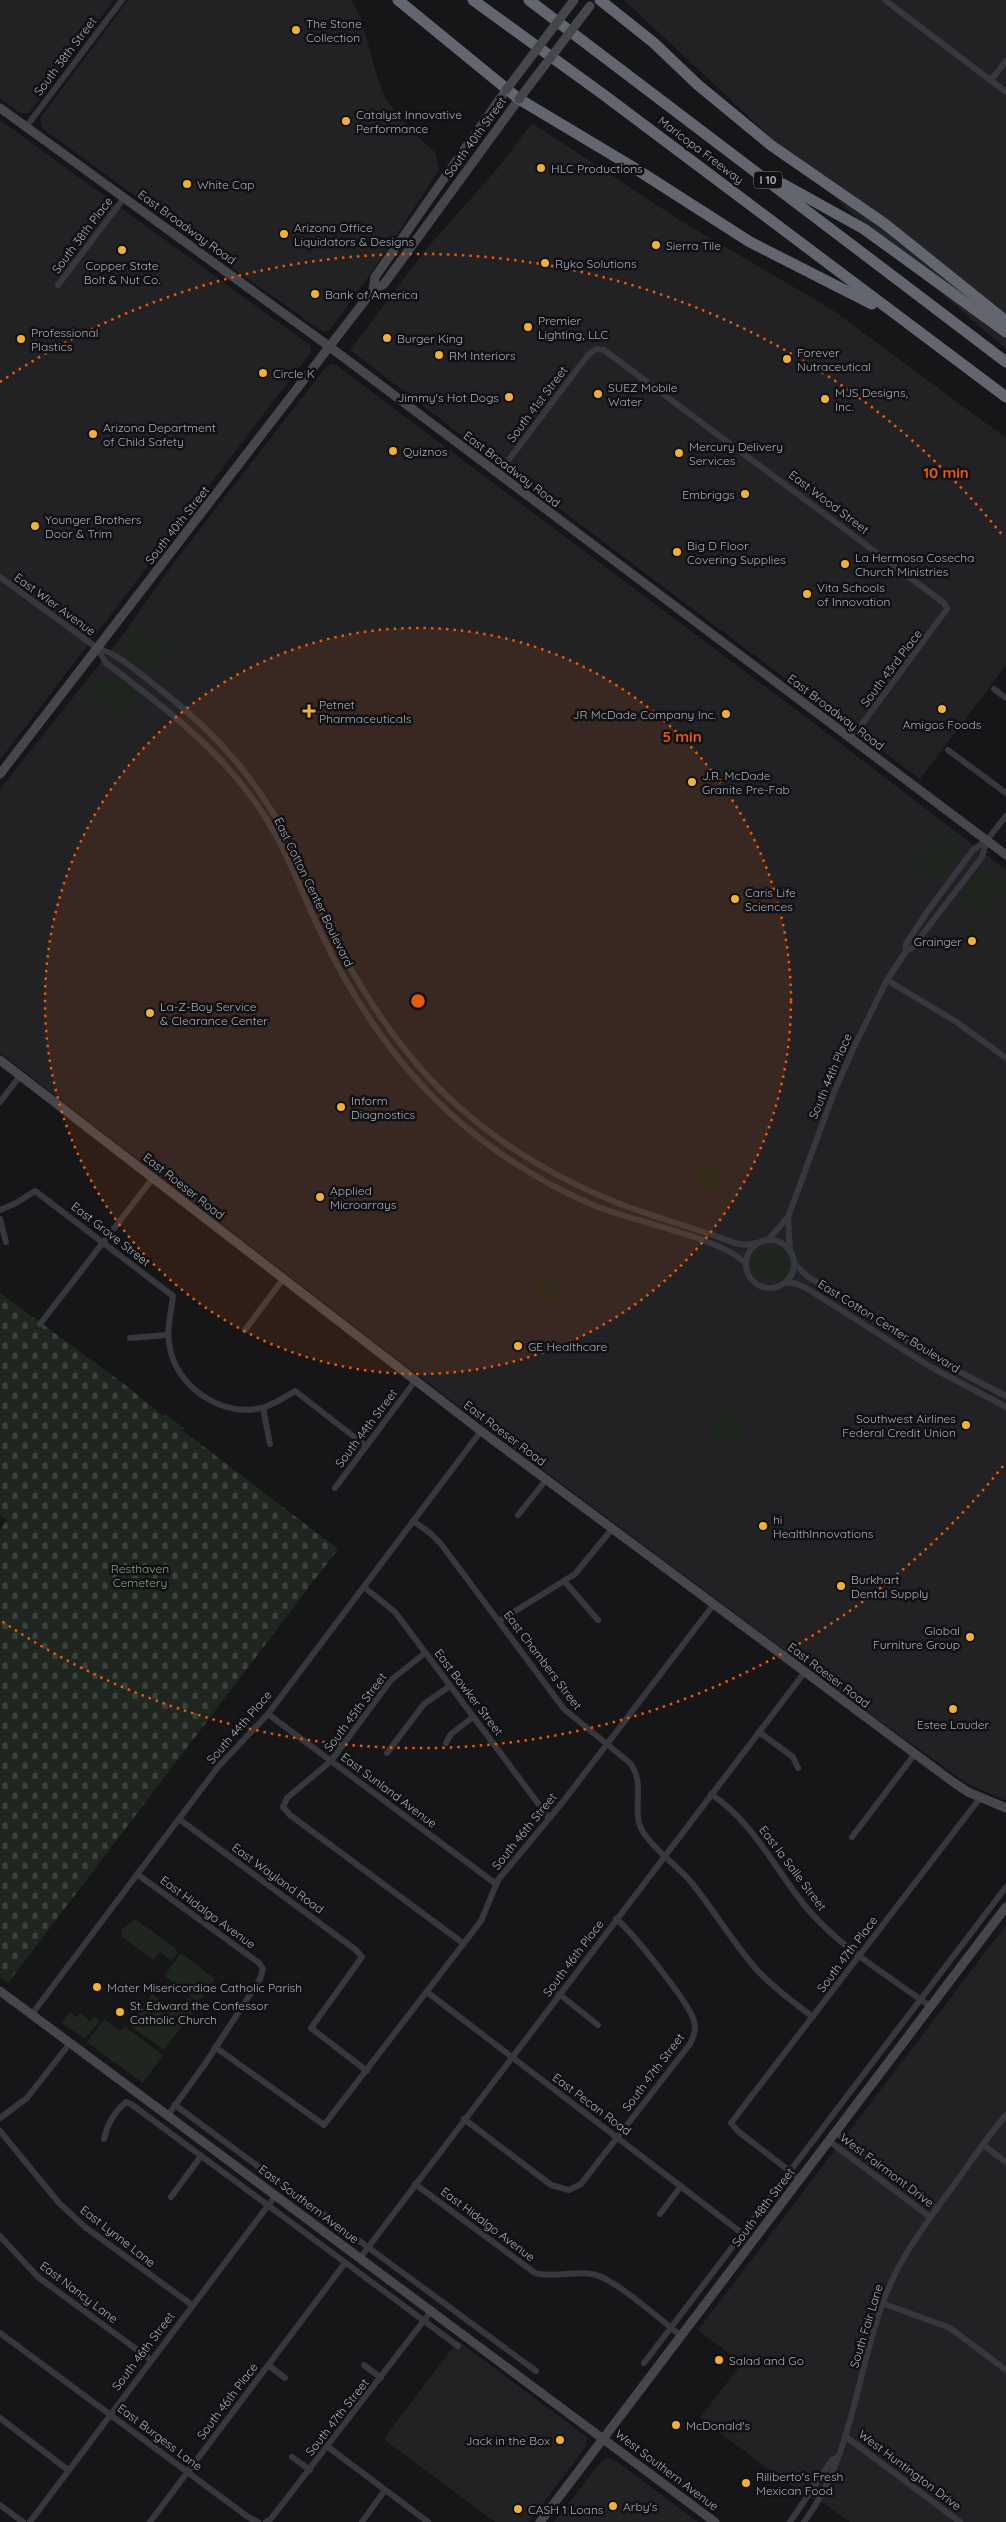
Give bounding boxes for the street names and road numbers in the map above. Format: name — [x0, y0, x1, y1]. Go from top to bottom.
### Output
street label: South 38th Street — [31, 14, 99, 98]
street label: South 40th Street — [441, 94, 509, 180]
street label: Maricopa Freeway — [655, 113, 747, 187]
road number: I 10 — [754, 172, 782, 188]
street label: East Broadway Road — [135, 186, 239, 268]
street label: South 38th Place — [48, 194, 116, 276]
street label: South 41st Street — [503, 363, 571, 445]
street label: East Broadway Road — [461, 428, 563, 510]
street label: East Wood Street — [786, 467, 872, 537]
street label: South 40th Street — [142, 483, 212, 567]
street label: East Wier Avenue — [11, 569, 99, 639]
street label: South 43rd Place — [857, 626, 925, 710]
street label: East Broadway Road — [785, 671, 887, 753]
street label: East Cotton Center Boulevard — [271, 815, 357, 969]
street label: South 44th Place — [805, 1031, 855, 1121]
street label: East Roeser Road — [140, 1150, 228, 1222]
street label: East Grove Street — [69, 1199, 153, 1269]
street label: East Cotton Center Boulevard — [815, 1276, 963, 1376]
street label: South 44th Street — [332, 1386, 400, 1470]
street label: East Roeser Road — [461, 1397, 549, 1469]
street label: East Chambers Street — [501, 1607, 585, 1713]
street label: East Roeser Road — [785, 1639, 873, 1711]
street label: East Bowker Street — [431, 1646, 507, 1738]
street label: South 45th Street — [320, 1670, 390, 1754]
street label: South 44th Place — [203, 1687, 275, 1767]
street label: East Sunland Avenue — [338, 1749, 440, 1831]
street label: South 46th Street — [488, 1789, 560, 1873]
street label: East la Salle Street — [756, 1823, 830, 1913]
street label: East Wayland Road — [229, 1840, 327, 1916]
street label: East Hidalgo Avenue — [157, 1872, 259, 1952]
street label: South 47th Place — [813, 1913, 881, 1995]
street label: South 46th Place — [539, 1917, 607, 1999]
street label: South 47th Street — [619, 2030, 687, 2114]
street label: East Pecan Road — [550, 2070, 634, 2138]
street label: West Fairmont Drive — [837, 2130, 937, 2210]
street label: East Southern Avenue — [256, 2161, 362, 2247]
street label: South 48th Street — [728, 2165, 798, 2249]
street label: East Hidalgo Avenue — [438, 2184, 538, 2265]
street label: East Lynne Lane — [77, 2202, 159, 2270]
street label: East Nancy Lane — [37, 2258, 121, 2326]
street label: South Fair Lane — [846, 2282, 886, 2370]
street label: South 46th Street — [109, 2309, 177, 2393]
street label: South 46th Place — [193, 2360, 261, 2442]
street label: South 47th Street — [302, 2375, 372, 2459]
street label: East Burgess Lane — [115, 2400, 205, 2474]
street label: West Southern Avenue — [612, 2426, 722, 2514]
street label: West Huntington Drive — [856, 2426, 965, 2514]

